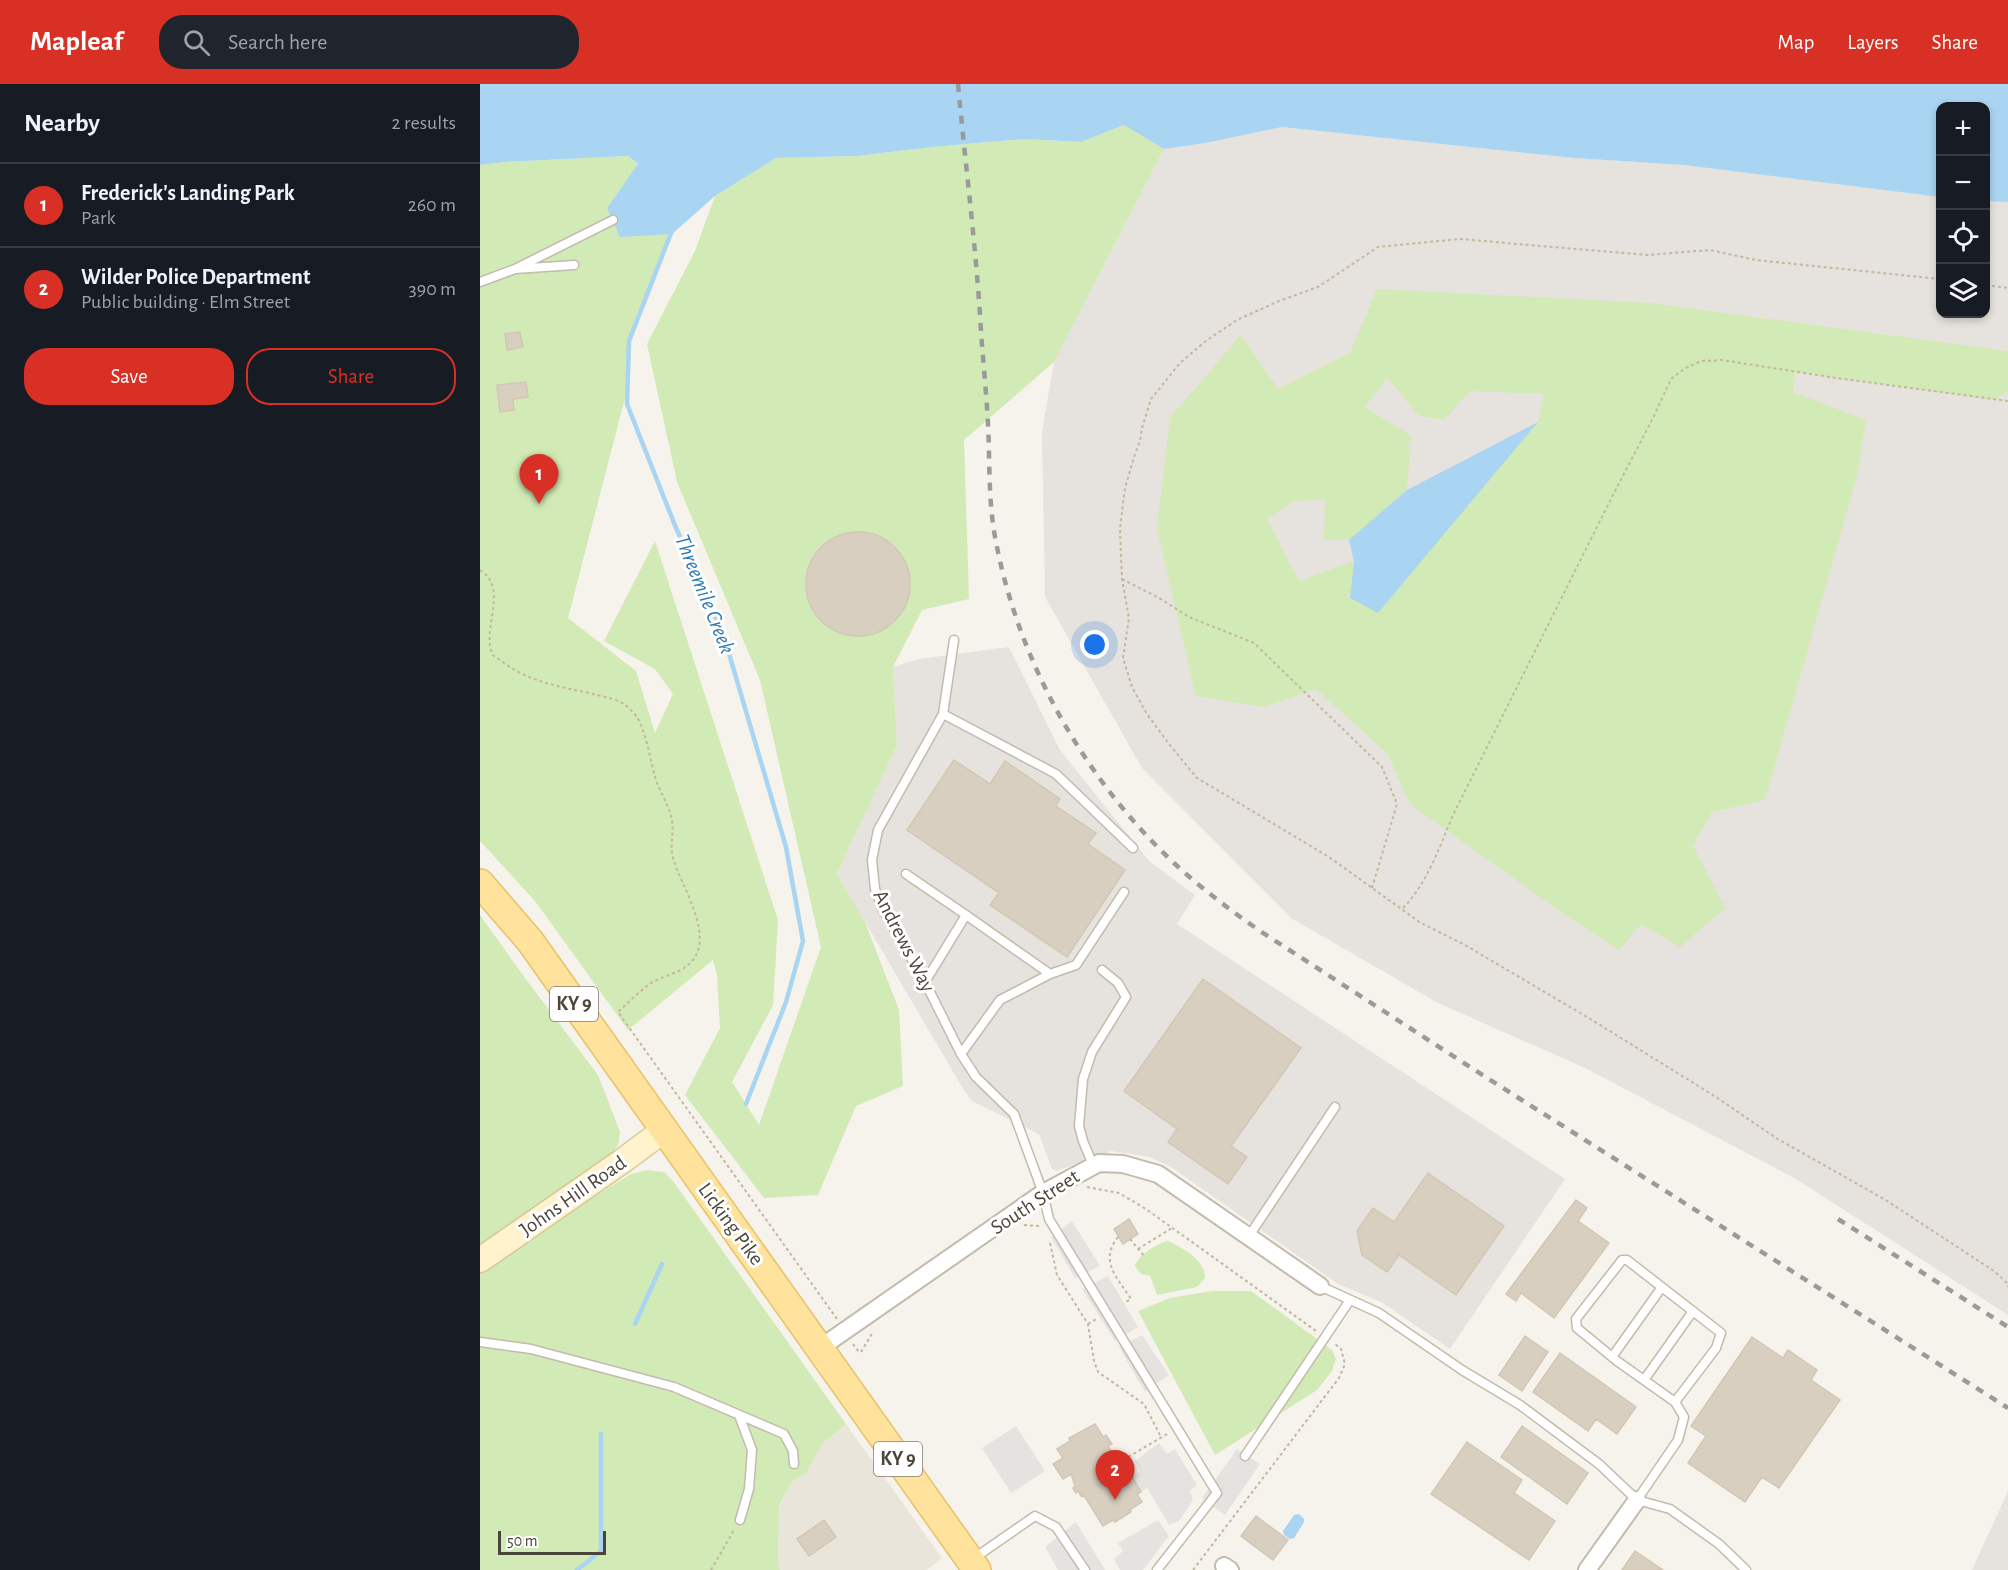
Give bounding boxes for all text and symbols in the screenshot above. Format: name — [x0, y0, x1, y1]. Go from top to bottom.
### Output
search box — [159, 15, 579, 69]
icon: search — [180, 26, 213, 59]
text: Mapleaf — [30, 28, 123, 56]
text: Search here — [228, 31, 327, 53]
text: Map — [1778, 32, 1814, 53]
text: Layers — [1847, 32, 1898, 53]
text: Share — [1931, 32, 1978, 53]
map controls — [1936, 102, 1990, 318]
button: + — [1936, 102, 1990, 156]
text: Nearby — [24, 110, 100, 136]
text: 2 results — [392, 113, 456, 133]
button: − — [1936, 156, 1990, 210]
text: Frederick's Landing Park — [81, 182, 295, 204]
text: 1 — [40, 195, 47, 215]
text: 260 m — [408, 195, 456, 215]
text: Park — [81, 208, 116, 228]
button: locate — [1936, 210, 1990, 264]
button: layers — [1936, 264, 1990, 318]
text: Wilder Police Department — [81, 266, 310, 288]
text: 2 — [39, 279, 48, 299]
text: 390 m — [409, 279, 456, 299]
text: Public building · Elm Street — [81, 292, 290, 312]
button: Save — [24, 348, 234, 405]
button: Share — [246, 348, 456, 405]
pin: 1 — [520, 454, 558, 504]
water label: Threemile Creek — [671, 531, 739, 657]
your location — [1080, 630, 1109, 659]
street label: Andrews Way — [869, 887, 939, 995]
road number: KY 9 — [550, 987, 598, 1021]
street label: Johns Hill Road — [516, 1152, 630, 1240]
street label: South Street — [987, 1166, 1083, 1238]
street label: Licking Pike — [694, 1179, 768, 1269]
road number: KY 9 — [874, 1442, 922, 1476]
pin: 2 — [1096, 1450, 1134, 1500]
scale bar — [498, 1528, 606, 1556]
text: 50 m — [507, 1533, 538, 1549]

